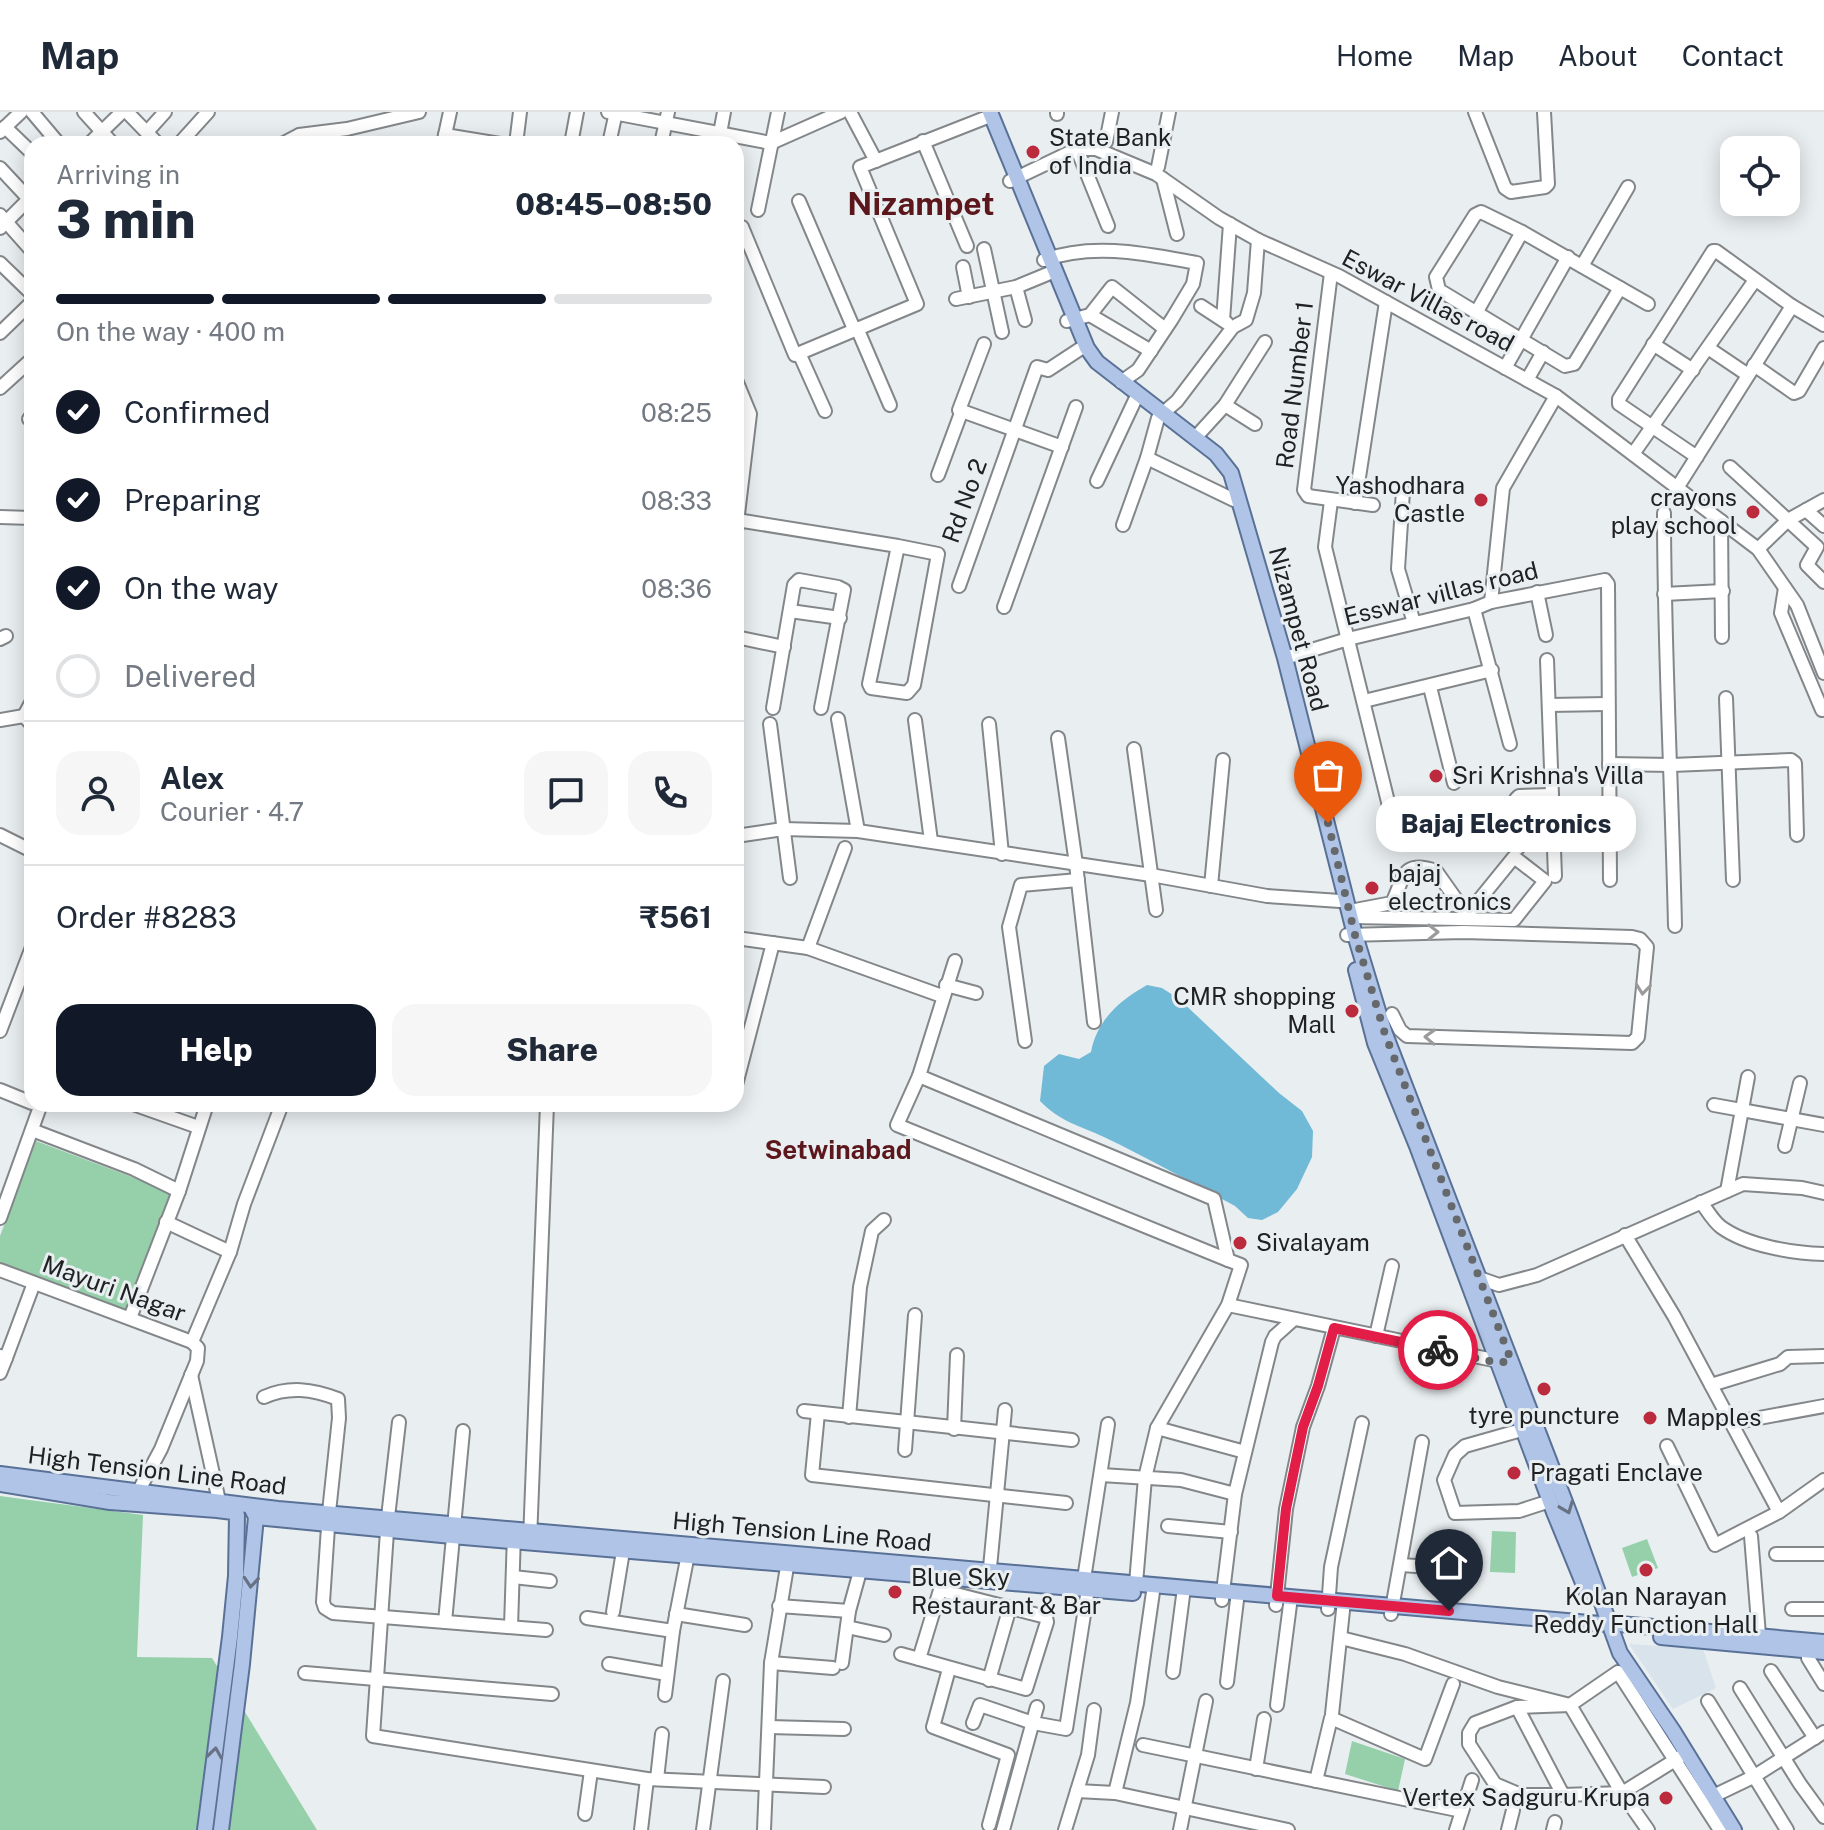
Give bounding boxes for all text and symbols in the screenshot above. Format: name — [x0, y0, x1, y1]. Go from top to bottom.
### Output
text: Map — [40, 33, 119, 78]
text: Home — [1336, 39, 1413, 72]
text: Map — [1457, 39, 1514, 72]
text: About — [1558, 39, 1638, 72]
text: Contact — [1682, 39, 1784, 72]
place label: State Bank of India — [1049, 123, 1172, 179]
map controls — [1720, 136, 1800, 216]
button: locate — [1720, 136, 1800, 216]
marker: State Bank of India — [1024, 143, 1042, 161]
text: Arriving in — [56, 159, 180, 190]
district label: Nizampet — [847, 185, 995, 222]
text: 08:45–08:50 — [515, 186, 712, 222]
text: 3 min — [56, 189, 196, 250]
street label: Eswar Villas road — [1338, 243, 1519, 357]
street label: Road Number 1 — [1270, 300, 1318, 470]
text: On the way · 400 m — [56, 316, 285, 347]
icon: check — [56, 390, 100, 434]
text: Confirmed — [124, 394, 270, 430]
text: 08:25 — [641, 397, 712, 428]
street label: Rd No 2 — [936, 455, 992, 547]
place label: Yashodhara Castle — [1336, 471, 1465, 527]
icon: check — [56, 478, 100, 522]
text: Preparing — [124, 482, 261, 518]
place label: crayons play school — [1611, 483, 1737, 539]
text: 08:33 — [641, 485, 712, 516]
marker: Yashodhara Castle — [1472, 491, 1490, 509]
marker: crayons play school — [1744, 503, 1762, 521]
street label: Nizampet Road — [1264, 543, 1334, 714]
street label: Esswar villas road — [1341, 555, 1541, 631]
icon: check — [56, 566, 100, 610]
text: On the way — [124, 570, 278, 606]
text: 08:36 — [641, 573, 712, 604]
text: Delivered — [124, 658, 256, 694]
pin — [1294, 741, 1362, 823]
button: person — [56, 751, 140, 835]
button: chat — [524, 751, 608, 835]
button: phone — [628, 751, 712, 835]
icon: bag — [1306, 753, 1350, 797]
text: Alex — [160, 760, 224, 796]
place label: Sri Krishna's Villa — [1452, 761, 1644, 789]
marker: Sri Krishna's Villa — [1427, 767, 1445, 785]
callout: Bajaj Electronics — [1376, 795, 1636, 851]
text: Courier · 4.7 — [160, 796, 304, 827]
text: Bajaj Electronics — [1401, 808, 1611, 839]
place label: bajaj electronics — [1388, 859, 1511, 915]
marker: bajaj electronics — [1363, 879, 1381, 897]
text: Order #8283 — [56, 899, 237, 935]
text: ₹561 — [640, 899, 712, 935]
one-way arrow — [1427, 923, 1440, 941]
place label: CMR shopping Mall — [1173, 982, 1336, 1038]
one-way arrow — [1635, 983, 1652, 996]
marker: CMR shopping Mall — [1343, 1002, 1361, 1020]
button: Help — [56, 1004, 376, 1096]
button: Share — [392, 1004, 712, 1096]
one-way arrow — [1423, 1029, 1436, 1046]
district label: Setwinabad — [764, 1134, 912, 1165]
place label: Sivalayam — [1256, 1228, 1370, 1256]
marker: Sivalayam — [1231, 1234, 1249, 1252]
street label: Mayuri Nagar — [39, 1249, 190, 1327]
courier — [1398, 1310, 1478, 1390]
icon: bike — [1416, 1328, 1460, 1372]
marker: tyre puncture — [1535, 1380, 1553, 1398]
place label: tyre puncture — [1468, 1401, 1620, 1429]
place label: Mapples — [1666, 1403, 1761, 1431]
marker: Mapples — [1641, 1409, 1659, 1427]
street label: High Tension Line Road — [26, 1440, 288, 1500]
place label: Pragati Enclave — [1530, 1458, 1703, 1486]
marker: Pragati Enclave — [1505, 1464, 1523, 1482]
one-way arrow — [1557, 1500, 1574, 1514]
street label: High Tension Line Road — [671, 1506, 933, 1556]
pin — [1415, 1529, 1483, 1611]
icon: home — [1427, 1541, 1471, 1585]
marker: Kolan Narayan Reddy Function Hall — [1637, 1561, 1655, 1579]
place label: Blue Sky Restaurant & Bar — [911, 1563, 1101, 1619]
one-way arrow — [243, 1576, 260, 1589]
place label: Kolan Narayan Reddy Function Hall — [1533, 1582, 1759, 1638]
marker: Blue Sky Restaurant & Bar — [886, 1583, 904, 1601]
one-way arrow — [206, 1746, 223, 1760]
place label: Vertex Sadguru Krupa — [1403, 1783, 1650, 1811]
marker: Vertex Sadguru Krupa — [1657, 1789, 1675, 1807]

